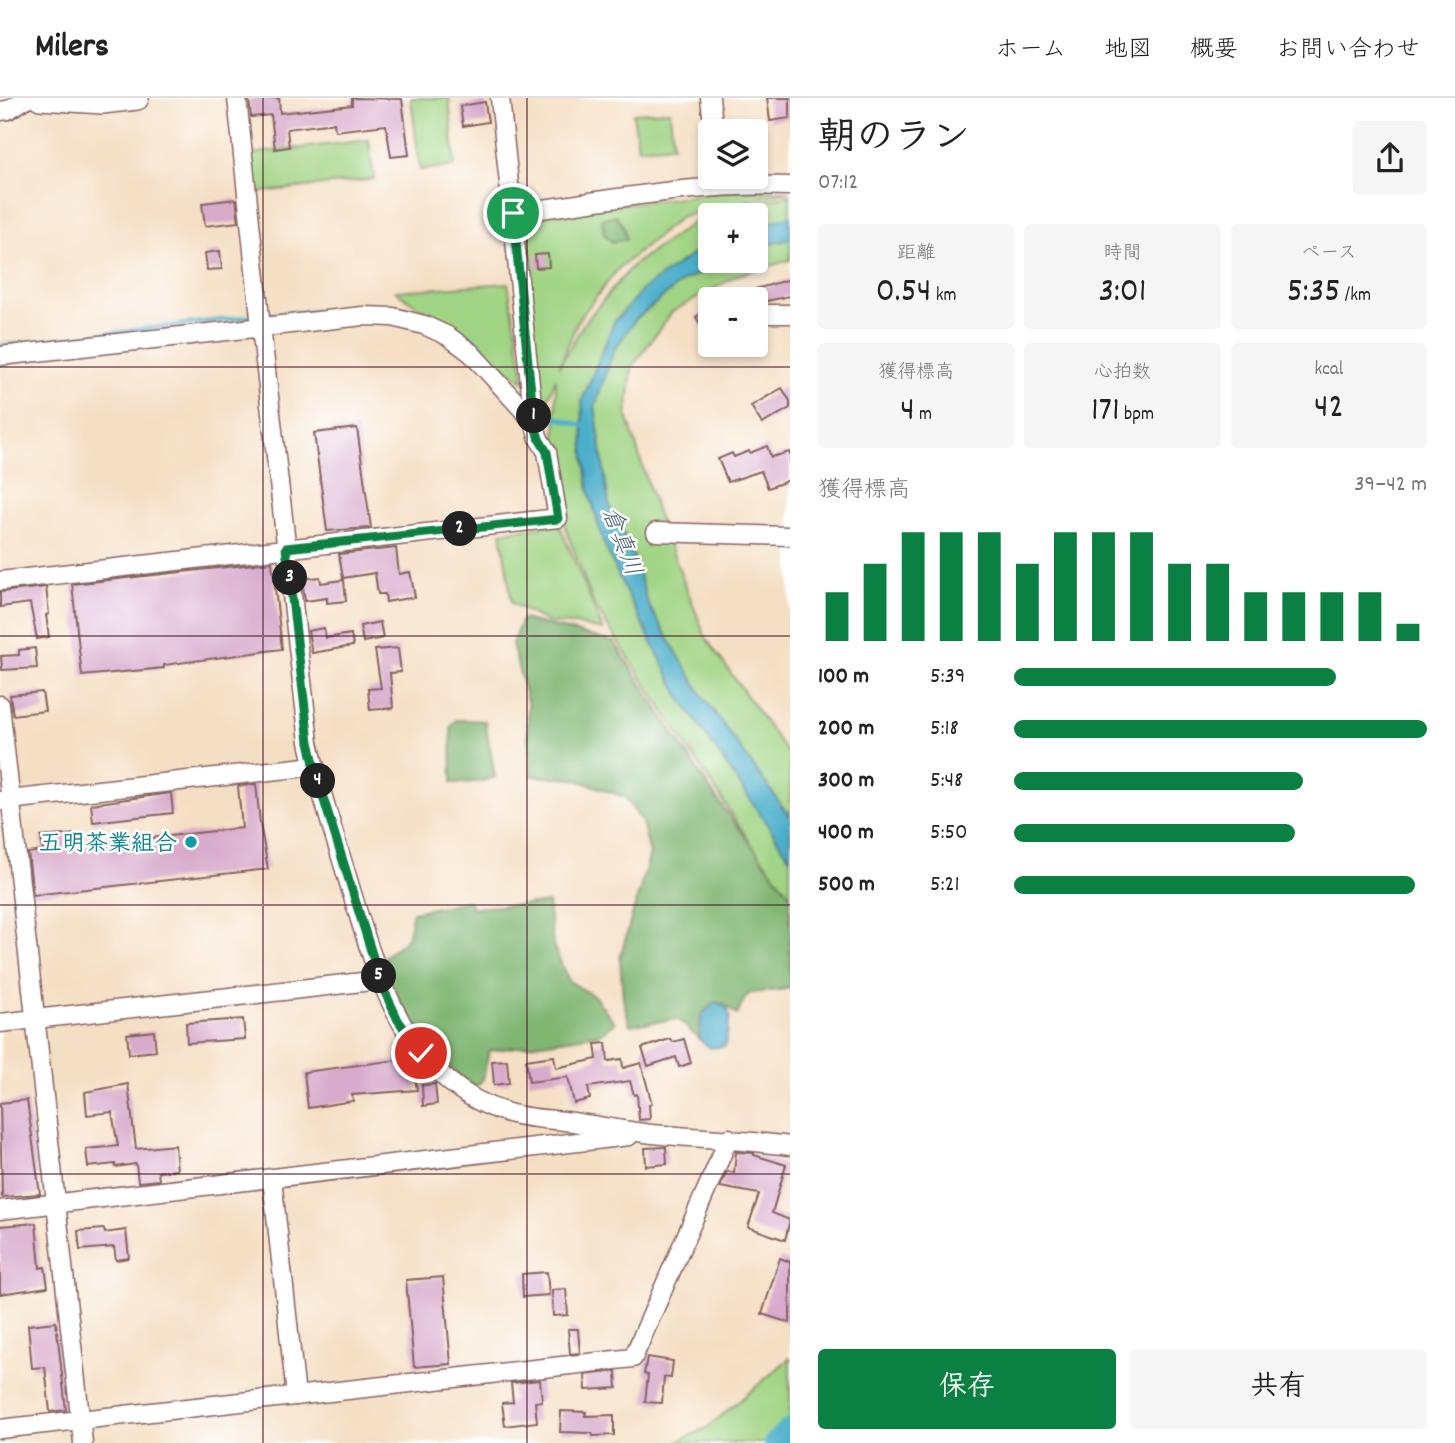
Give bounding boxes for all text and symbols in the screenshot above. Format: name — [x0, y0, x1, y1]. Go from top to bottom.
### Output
text: Milers — [35, 25, 109, 72]
text: ホーム — [995, 34, 1066, 68]
text: 地図 — [1104, 34, 1152, 68]
text: 概要 — [1190, 34, 1238, 68]
text: お問い合わせ — [1276, 34, 1420, 68]
text: 朝のラン — [818, 113, 970, 168]
map controls — [698, 119, 768, 357]
button: layers — [698, 119, 768, 189]
button: share — [1353, 121, 1427, 195]
text: 07:12 — [818, 167, 858, 200]
pin — [483, 183, 543, 243]
icon: arrive — [494, 194, 532, 232]
button: + — [698, 203, 768, 273]
text: 距離 — [897, 241, 935, 268]
text: 時間 — [1103, 241, 1142, 268]
text: ペース — [1301, 241, 1357, 268]
text: 0.54 — [876, 268, 931, 318]
text: 3:01 — [1098, 268, 1147, 318]
text: 5:35 — [1287, 268, 1340, 318]
text: km — [931, 283, 957, 310]
text: /km — [1340, 283, 1371, 310]
button: − — [698, 287, 768, 357]
text: kcal — [1314, 357, 1343, 384]
text: 獲得標高 — [878, 360, 954, 387]
text: 心拍数 — [1094, 360, 1151, 387]
text: 42 — [1314, 384, 1344, 434]
text: 4 — [900, 387, 915, 437]
text: 171 — [1091, 387, 1120, 437]
pin: 1 — [516, 398, 552, 434]
text: 1 — [531, 402, 536, 429]
text: m — [915, 402, 932, 429]
text: bpm — [1120, 402, 1154, 429]
text: 39–42 m — [1354, 469, 1427, 502]
text: 獲得標高 — [818, 475, 910, 508]
water label: 倉真川 — [591, 502, 649, 582]
pin: 2 — [442, 512, 477, 546]
text: 2 — [455, 515, 464, 542]
pin: 3 — [272, 560, 308, 596]
text: 3 — [285, 564, 294, 591]
text: 100 m — [818, 661, 869, 694]
text: 5:39 — [930, 661, 965, 694]
text: 200 m — [818, 713, 874, 746]
text: 5:18 — [930, 713, 959, 746]
pin: 4 — [300, 764, 336, 798]
text: 300 m — [818, 765, 874, 798]
text: 5:48 — [930, 765, 963, 798]
text: 4 — [314, 767, 321, 794]
text: 400 m — [818, 817, 874, 850]
text: 5:50 — [930, 817, 968, 850]
place label: 五明茶業組合 — [39, 829, 177, 862]
marker: 五明茶業組合 — [183, 834, 199, 850]
text: 500 m — [818, 869, 875, 902]
text: 5:21 — [930, 869, 960, 902]
pin: 5 — [362, 958, 396, 994]
text: 5 — [374, 962, 383, 989]
pin — [391, 1023, 451, 1083]
icon: check — [402, 1034, 440, 1072]
button: 保存 — [818, 1349, 1116, 1429]
button: 共有 — [1130, 1349, 1427, 1429]

